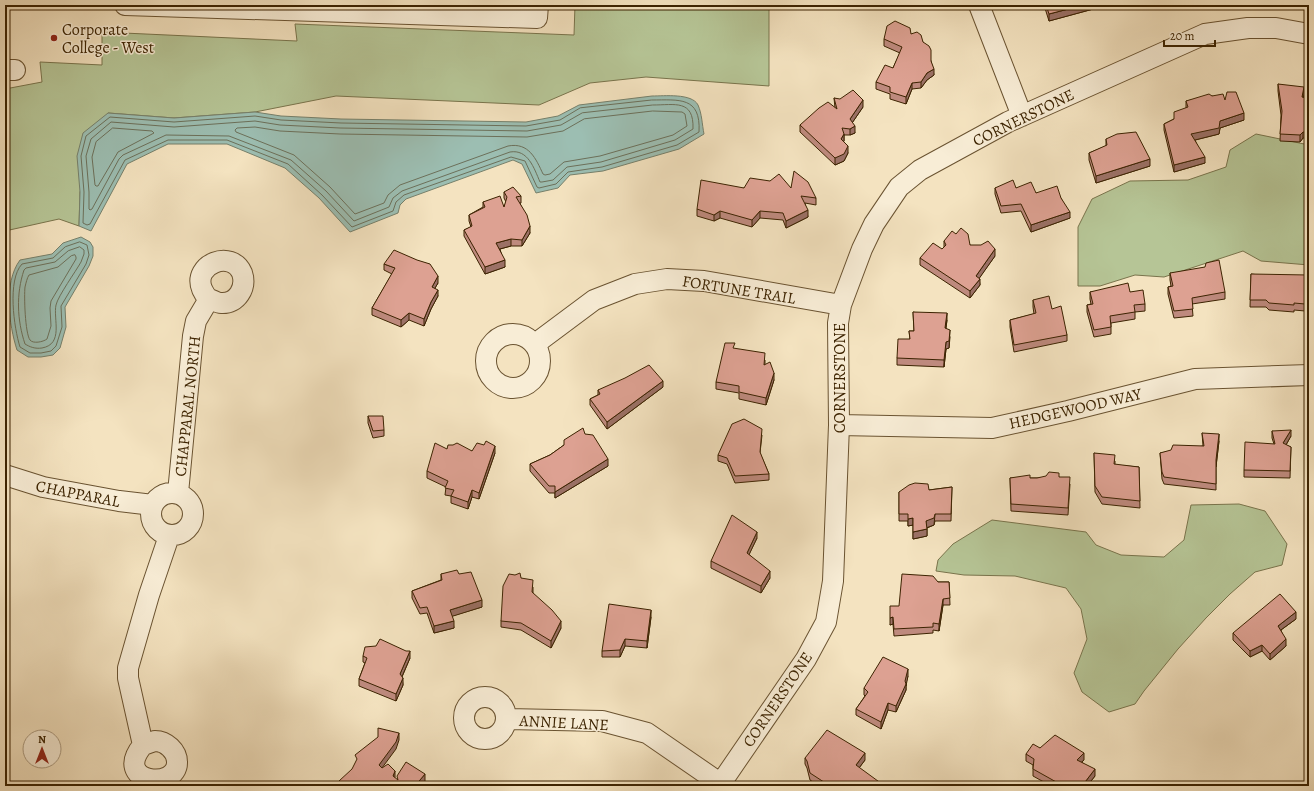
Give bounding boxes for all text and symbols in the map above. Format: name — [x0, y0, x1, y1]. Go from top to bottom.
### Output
place label: Corporate College - West — [62, 19, 154, 59]
scale bar — [1164, 22, 1215, 48]
text: 20 m — [1170, 28, 1194, 44]
marker: Corporate College - West — [49, 33, 59, 43]
street label: CORNERSTONE — [969, 84, 1078, 152]
street label: FORTUNE TRAIL — [681, 270, 798, 310]
street label: CORNERSTONE — [829, 323, 851, 433]
street label: CHAPPARAL NORTH — [170, 335, 206, 478]
street label: HEDGEWOOD WAY — [1007, 383, 1144, 435]
street label: CHAPPARAL — [34, 475, 123, 513]
street label: CORNERSTONE — [738, 648, 818, 752]
street label: ANNIE LANE — [518, 710, 609, 736]
north arrow — [22, 729, 62, 769]
text: N — [38, 732, 46, 747]

